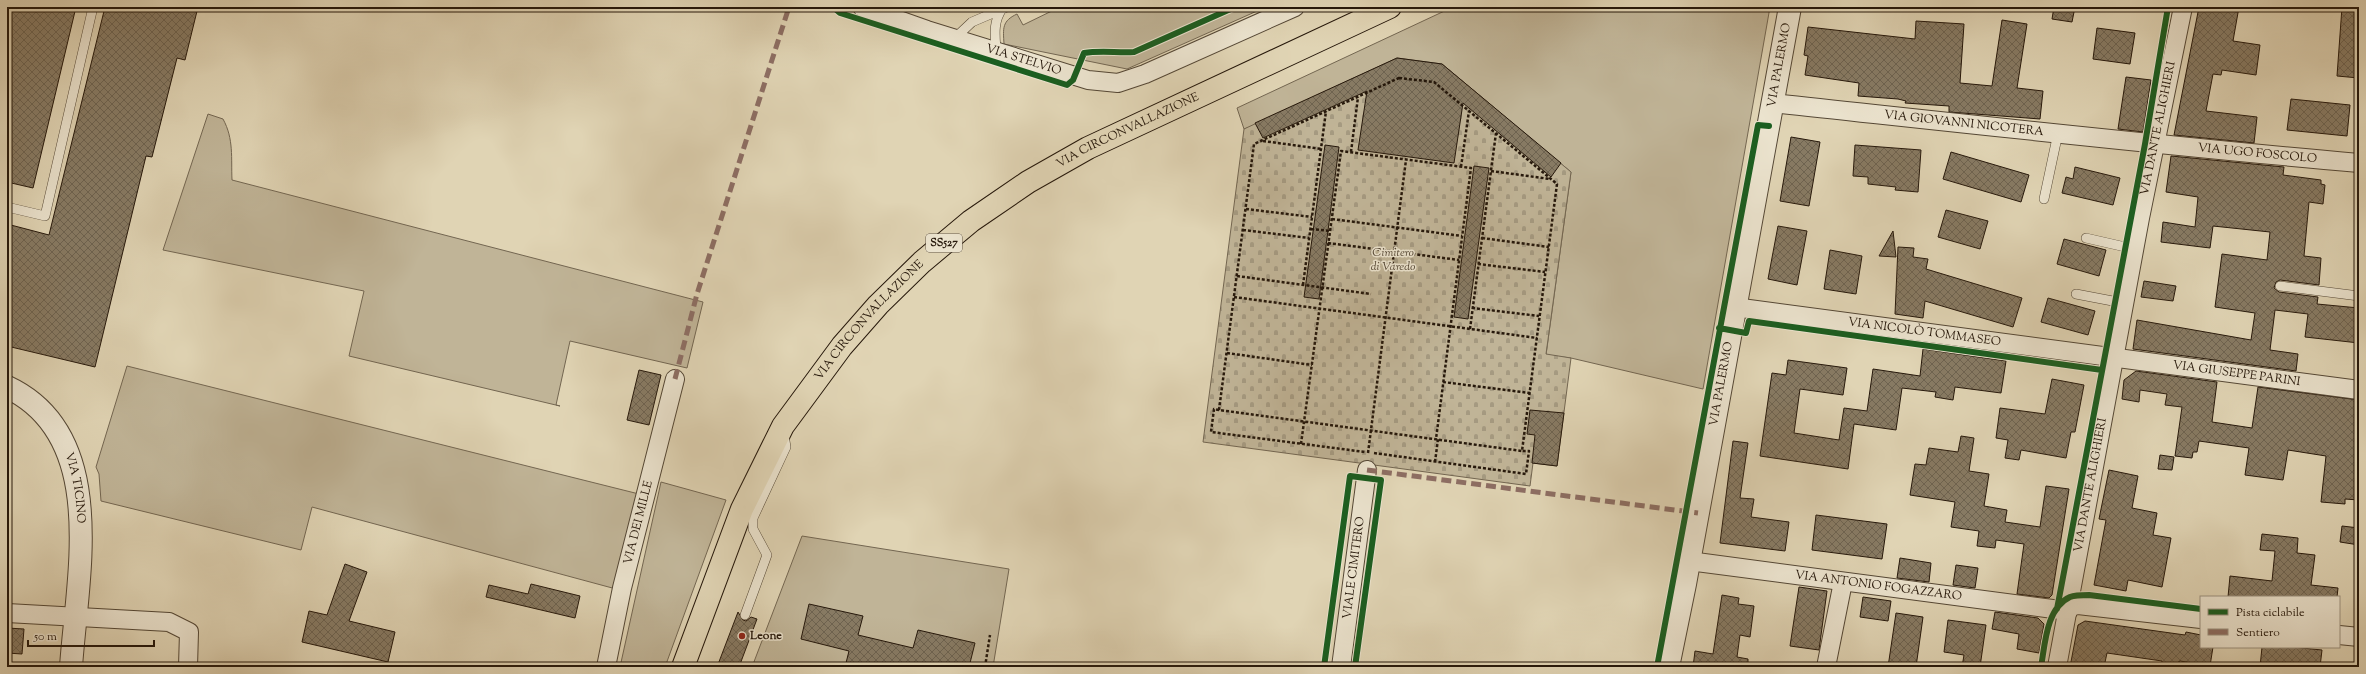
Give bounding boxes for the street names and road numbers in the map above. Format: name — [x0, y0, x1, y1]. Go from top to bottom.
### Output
street label: VIA PALERMO — [1763, 22, 1796, 109]
street label: VIA STELVIO — [983, 40, 1064, 80]
street label: VIA DANTE ALIGHIERI — [2136, 60, 2181, 197]
street label: VIA CIRCONVALLAZIONE — [1053, 88, 1203, 173]
street label: VIA GIOVANNI NICOTERA — [1883, 106, 2045, 141]
street label: VIA UGO FOSCOLO — [2197, 139, 2318, 168]
road number: SS527 — [926, 234, 962, 252]
street label: VIA CIRCONVALLAZIONE — [810, 255, 929, 384]
street label: VIA NICOLÒ TOMMASEO — [1847, 313, 2002, 351]
street label: VIA PALERMO — [1705, 340, 1738, 428]
street label: VIA GIUSEPPE PARINI — [2172, 356, 2302, 391]
street label: VIA DANTE ALIGHIERI — [2069, 416, 2112, 554]
street label: VIA TICINO — [59, 450, 90, 524]
street label: VIA DEI MILLE — [619, 478, 658, 567]
street label: VIALE CIMITERO — [1338, 516, 1370, 620]
street label: VIA ANTONIO FOGAZZARO — [1794, 566, 1963, 606]

